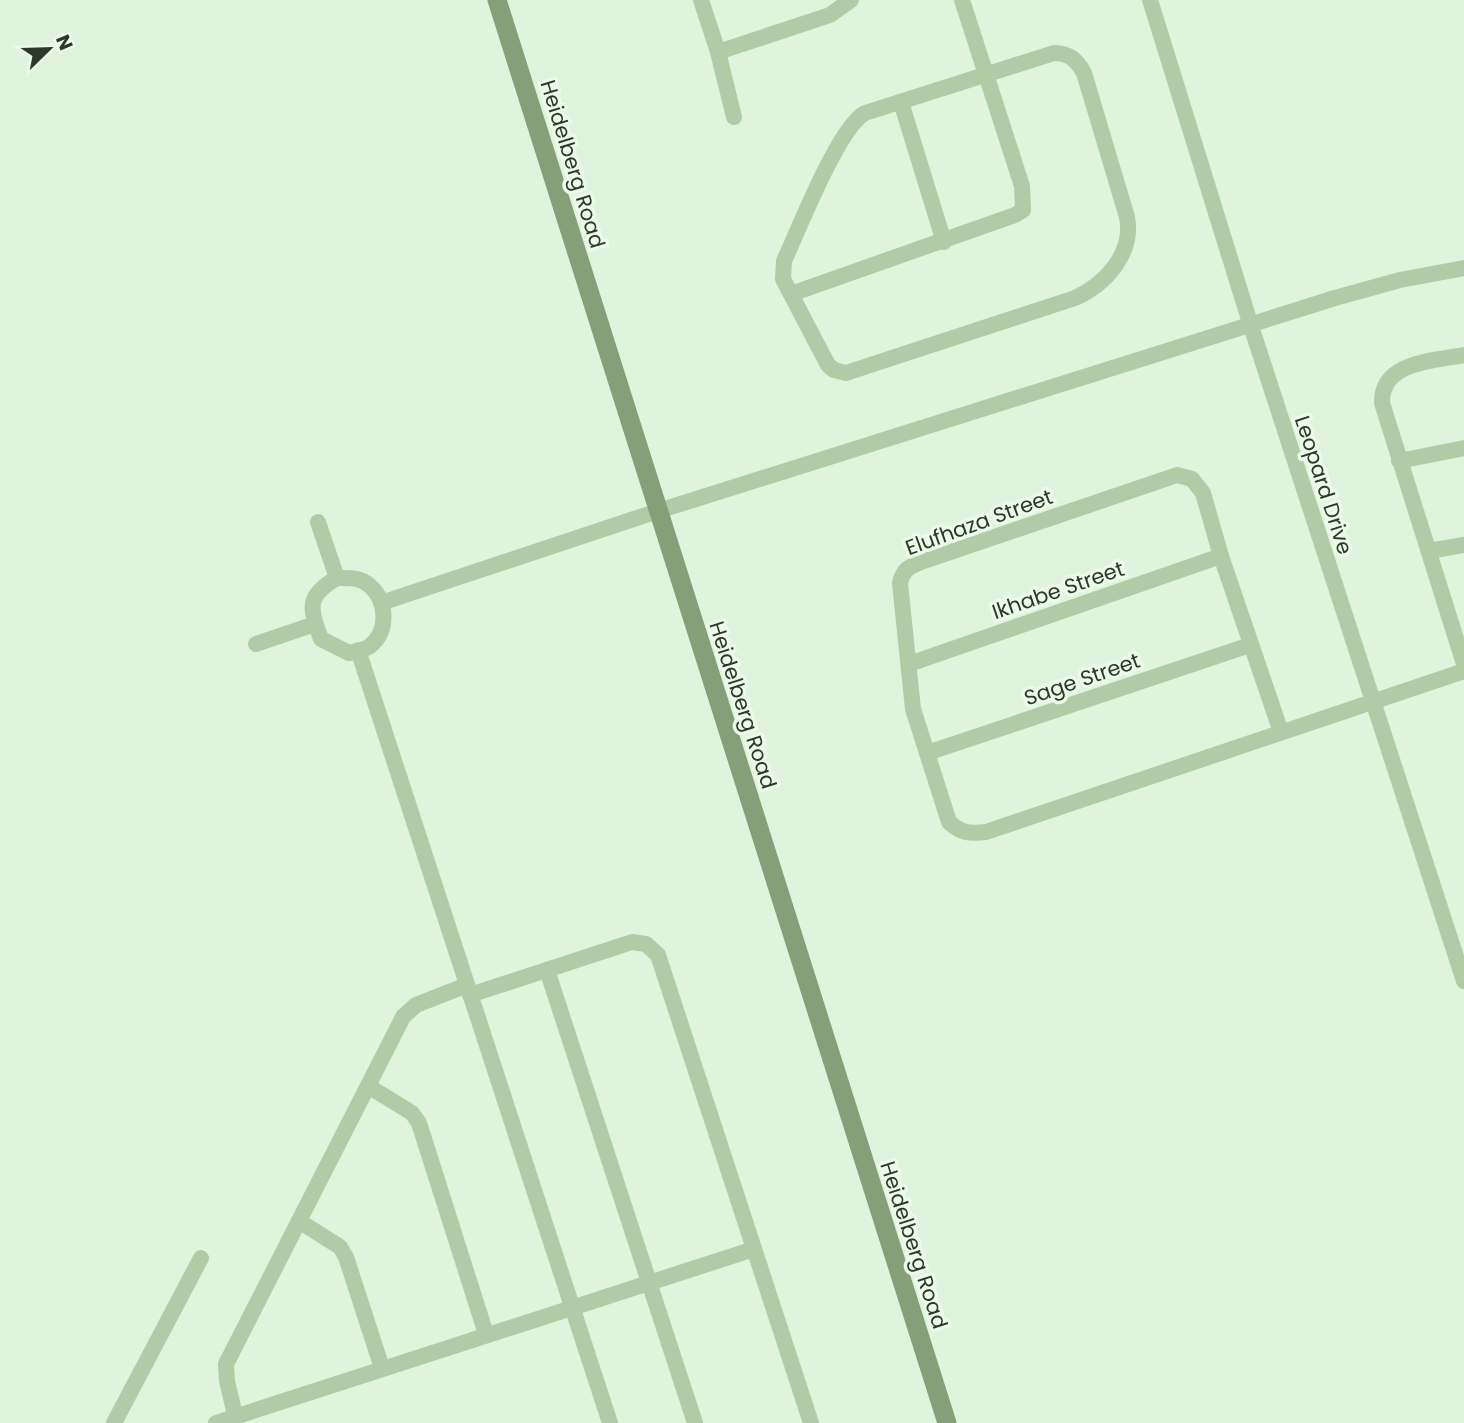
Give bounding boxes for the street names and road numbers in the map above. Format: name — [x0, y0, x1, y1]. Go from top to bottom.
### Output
street label: Heidelberg Road — [534, 76, 612, 252]
street label: Leopard Drive — [1288, 412, 1360, 558]
street label: Elufhaza Street — [901, 482, 1057, 562]
street label: Ikhabe Street — [988, 554, 1128, 626]
street label: Heidelberg Road — [702, 618, 784, 792]
street label: Sage Street — [1020, 646, 1144, 712]
street label: Heidelberg Road — [873, 1158, 955, 1332]

